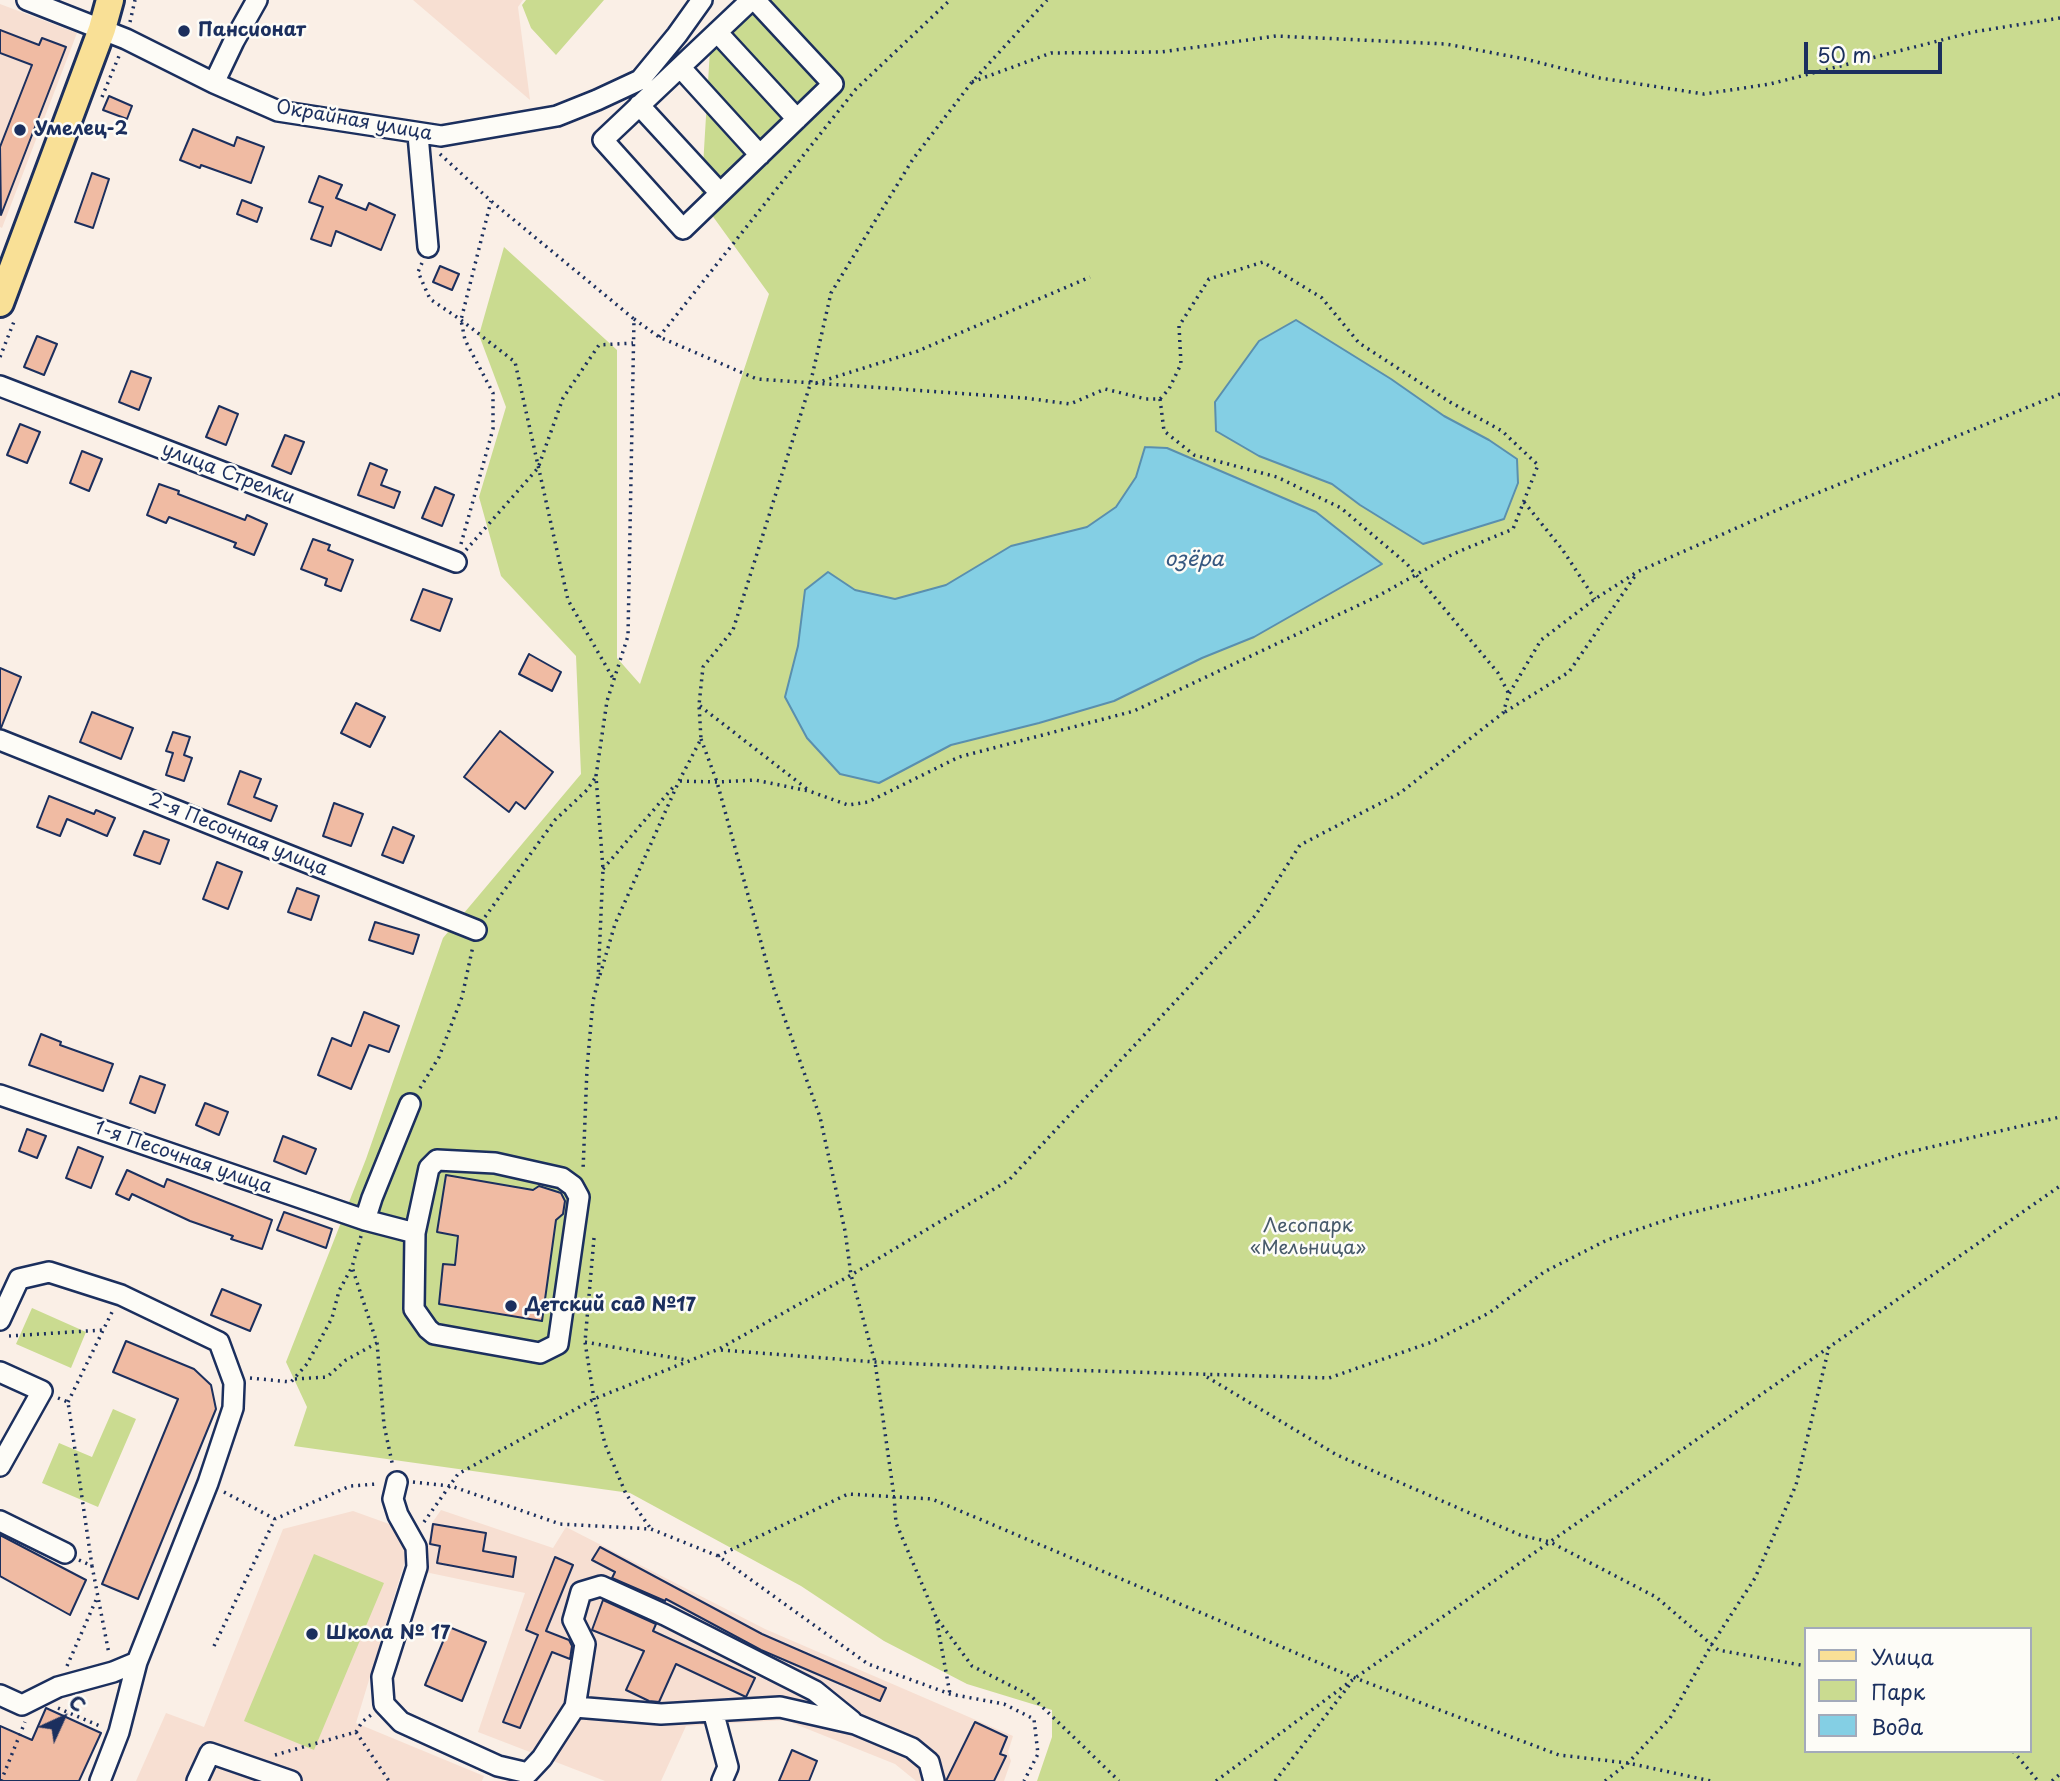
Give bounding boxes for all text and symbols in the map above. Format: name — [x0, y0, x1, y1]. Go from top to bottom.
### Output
place label: Пансионат — [198, 20, 306, 42]
marker: Пансионат — [176, 23, 192, 39]
scale bar — [1808, 28, 1946, 72]
text: 50 m — [1817, 38, 1871, 70]
street label: Окрайная улица — [274, 96, 434, 146]
place label: Умелец-2 — [34, 119, 128, 141]
marker: Умелец-2 — [12, 122, 28, 138]
street label: улица Стрелки — [159, 438, 297, 510]
water label: озёра — [1164, 547, 1224, 573]
street label: 2-я Песочная улица — [145, 789, 331, 881]
street label: 1-я Песочная улица — [91, 1117, 275, 1199]
park label: Лесопарк «Мельница» — [1250, 1216, 1366, 1260]
place label: Детский сад №17 — [525, 1295, 696, 1317]
marker: Детский сад №17 — [503, 1298, 519, 1314]
place label: Школа № 17 — [326, 1623, 450, 1645]
marker: Школа № 17 — [304, 1626, 320, 1642]
legend — [1804, 1627, 2032, 1753]
text: Улица — [1871, 1640, 1934, 1672]
text: Парк — [1871, 1675, 1925, 1707]
north arrow — [28, 1683, 98, 1753]
text: С — [63, 1688, 93, 1718]
text: Вода — [1871, 1710, 1923, 1742]

